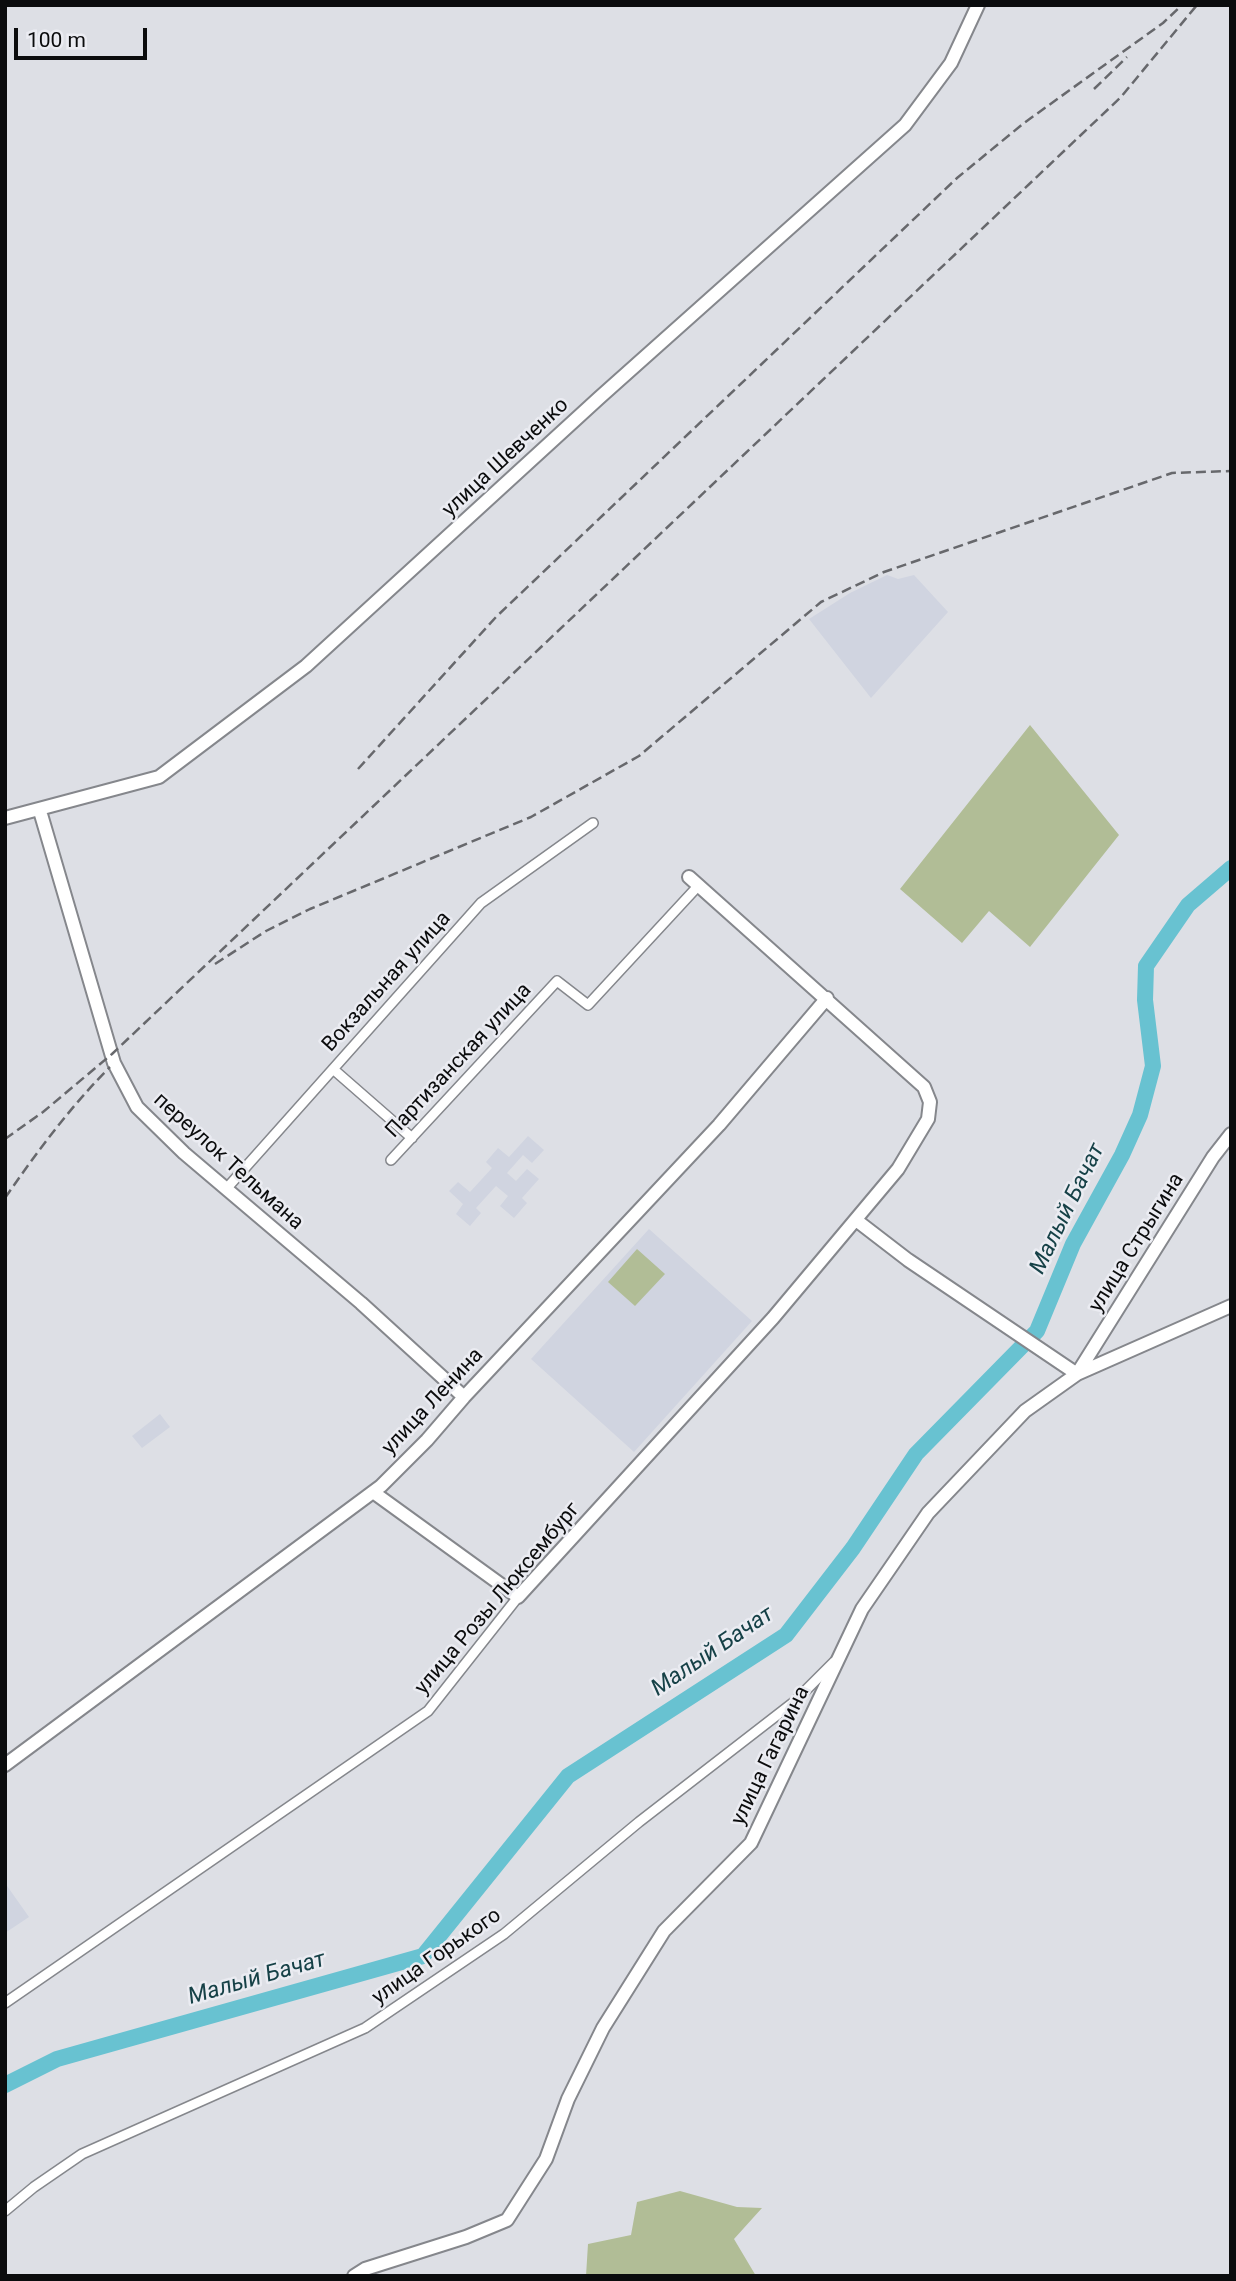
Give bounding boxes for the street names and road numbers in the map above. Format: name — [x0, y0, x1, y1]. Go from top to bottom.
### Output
street label: улица Шевченко — [438, 393, 574, 523]
street label: Вокзальная улица — [317, 907, 457, 1057]
street label: Партизанская улица — [381, 979, 537, 1143]
street label: переулок Тельмана — [148, 1088, 308, 1236]
street label: улица Стрыгина — [1084, 1169, 1190, 1317]
street label: улица Ленина — [377, 1343, 489, 1461]
street label: улица Розы Люксембург — [410, 1498, 586, 1700]
street label: улица Гагарина — [726, 1682, 816, 1830]
street label: улица Горького — [368, 1903, 506, 2011]

